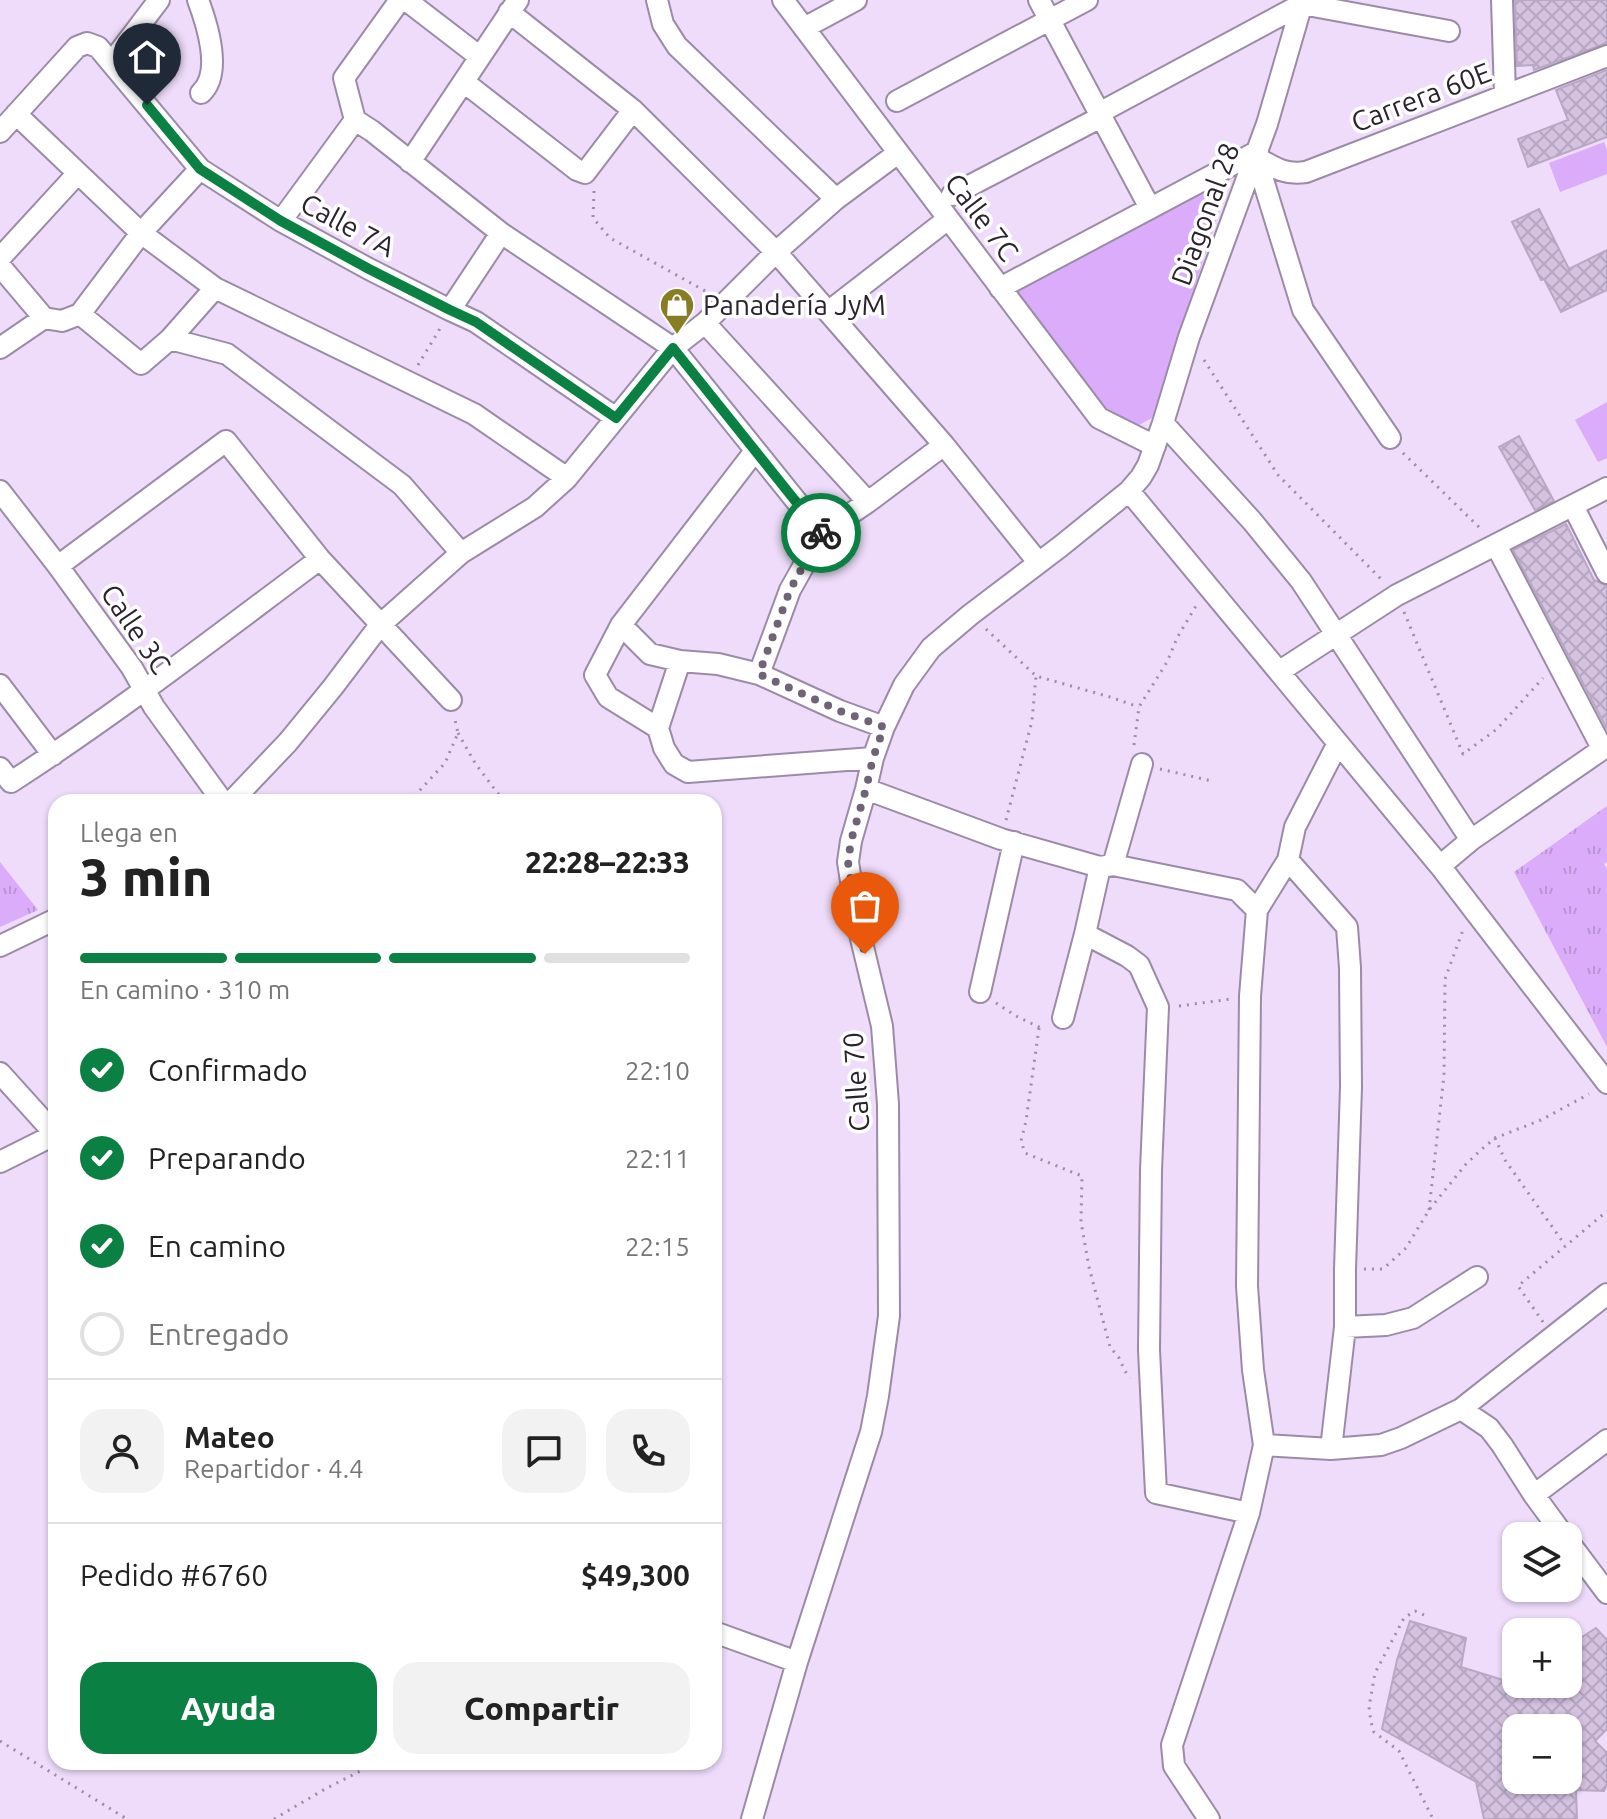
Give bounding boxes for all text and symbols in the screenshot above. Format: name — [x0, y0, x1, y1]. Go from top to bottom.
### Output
pin — [113, 23, 181, 105]
icon: home — [125, 35, 169, 79]
street label: Carrera 60E — [1347, 56, 1495, 137]
street label: Diagonal 28 — [1164, 138, 1245, 289]
street label: Calle 7C — [940, 167, 1025, 266]
street label: Calle 7A — [296, 187, 401, 262]
shop icon: Panadería JyM — [658, 286, 696, 336]
place label: Panadería JyM — [703, 289, 886, 320]
courier — [781, 493, 861, 573]
icon: bike — [799, 511, 843, 555]
street label: Calle 3C — [95, 578, 178, 679]
text: Llega en — [80, 818, 178, 847]
text: 22:28–22:33 — [525, 845, 690, 879]
text: 3 min — [80, 848, 212, 906]
pin — [831, 872, 899, 954]
icon: bag — [843, 884, 887, 928]
text: En camino · 310 m — [80, 975, 290, 1004]
street label: Calle 70 — [837, 1031, 874, 1133]
icon: check — [80, 1048, 124, 1092]
text: Confirmado — [148, 1053, 308, 1087]
text: 22:10 — [625, 1056, 690, 1085]
icon: check — [80, 1136, 124, 1180]
text: Preparando — [148, 1141, 306, 1175]
text: 22:11 — [625, 1144, 690, 1173]
icon: check — [80, 1224, 124, 1268]
text: En camino — [148, 1229, 286, 1263]
text: 22:15 — [625, 1232, 690, 1261]
text: Entregado — [148, 1317, 289, 1351]
button: person — [80, 1409, 164, 1493]
button: chat — [502, 1409, 586, 1493]
button: phone — [606, 1409, 690, 1493]
text: Mateo — [184, 1420, 275, 1454]
text: Repartidor · 4.4 — [184, 1454, 364, 1483]
map controls — [1502, 1522, 1582, 1794]
button: layers — [1502, 1522, 1582, 1602]
text: Pedido #6760 — [80, 1558, 268, 1592]
text: $49,300 — [581, 1558, 690, 1592]
button: + — [1502, 1618, 1582, 1698]
button: Ayuda — [80, 1662, 377, 1754]
button: Compartir — [393, 1662, 690, 1754]
button: − — [1502, 1714, 1582, 1794]

